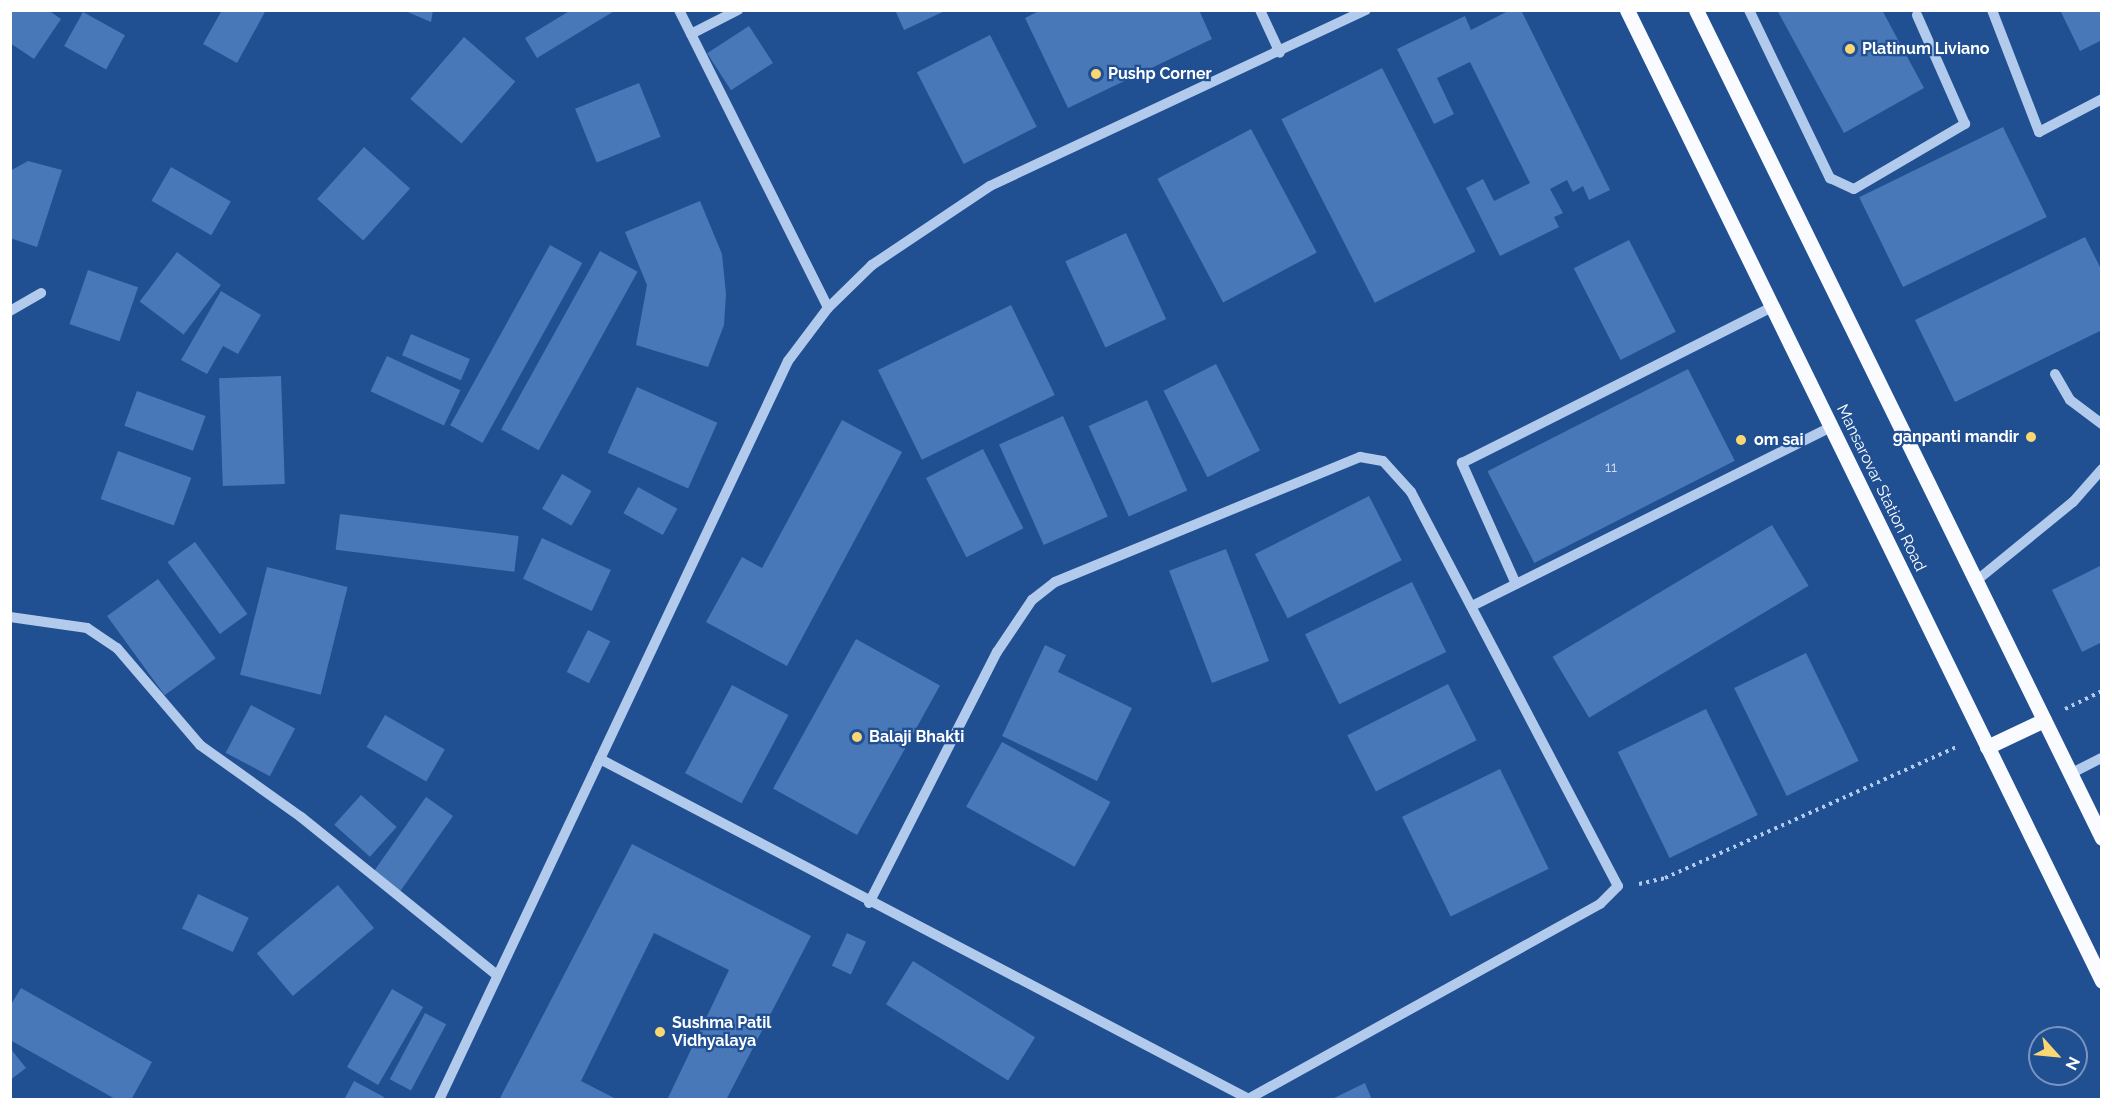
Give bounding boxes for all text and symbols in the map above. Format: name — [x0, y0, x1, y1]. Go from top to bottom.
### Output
place label: Platinum Liviano — [1862, 39, 1990, 59]
marker: Platinum Liviano — [1843, 42, 1857, 56]
place label: Pushp Corner — [1108, 64, 1212, 84]
marker: Pushp Corner — [1089, 67, 1103, 81]
street label: Mansarovar Station Road — [1832, 401, 1930, 575]
place label: ganpanti mandir — [1893, 427, 2019, 447]
place label: om sai — [1754, 430, 1804, 450]
marker: ganpanti mandir — [2024, 430, 2038, 444]
marker: om sai — [1732, 431, 1750, 449]
house number: 11 — [1605, 459, 1617, 475]
place label: Balaji Bhakti — [869, 727, 964, 747]
marker: Balaji Bhakti — [850, 730, 864, 744]
place label: Sushma Patil Vidhyalaya — [672, 1013, 771, 1051]
marker: Sushma Patil Vidhyalaya — [653, 1025, 667, 1039]
north arrow — [2028, 1026, 2088, 1086]
text: N — [2061, 1054, 2084, 1073]

